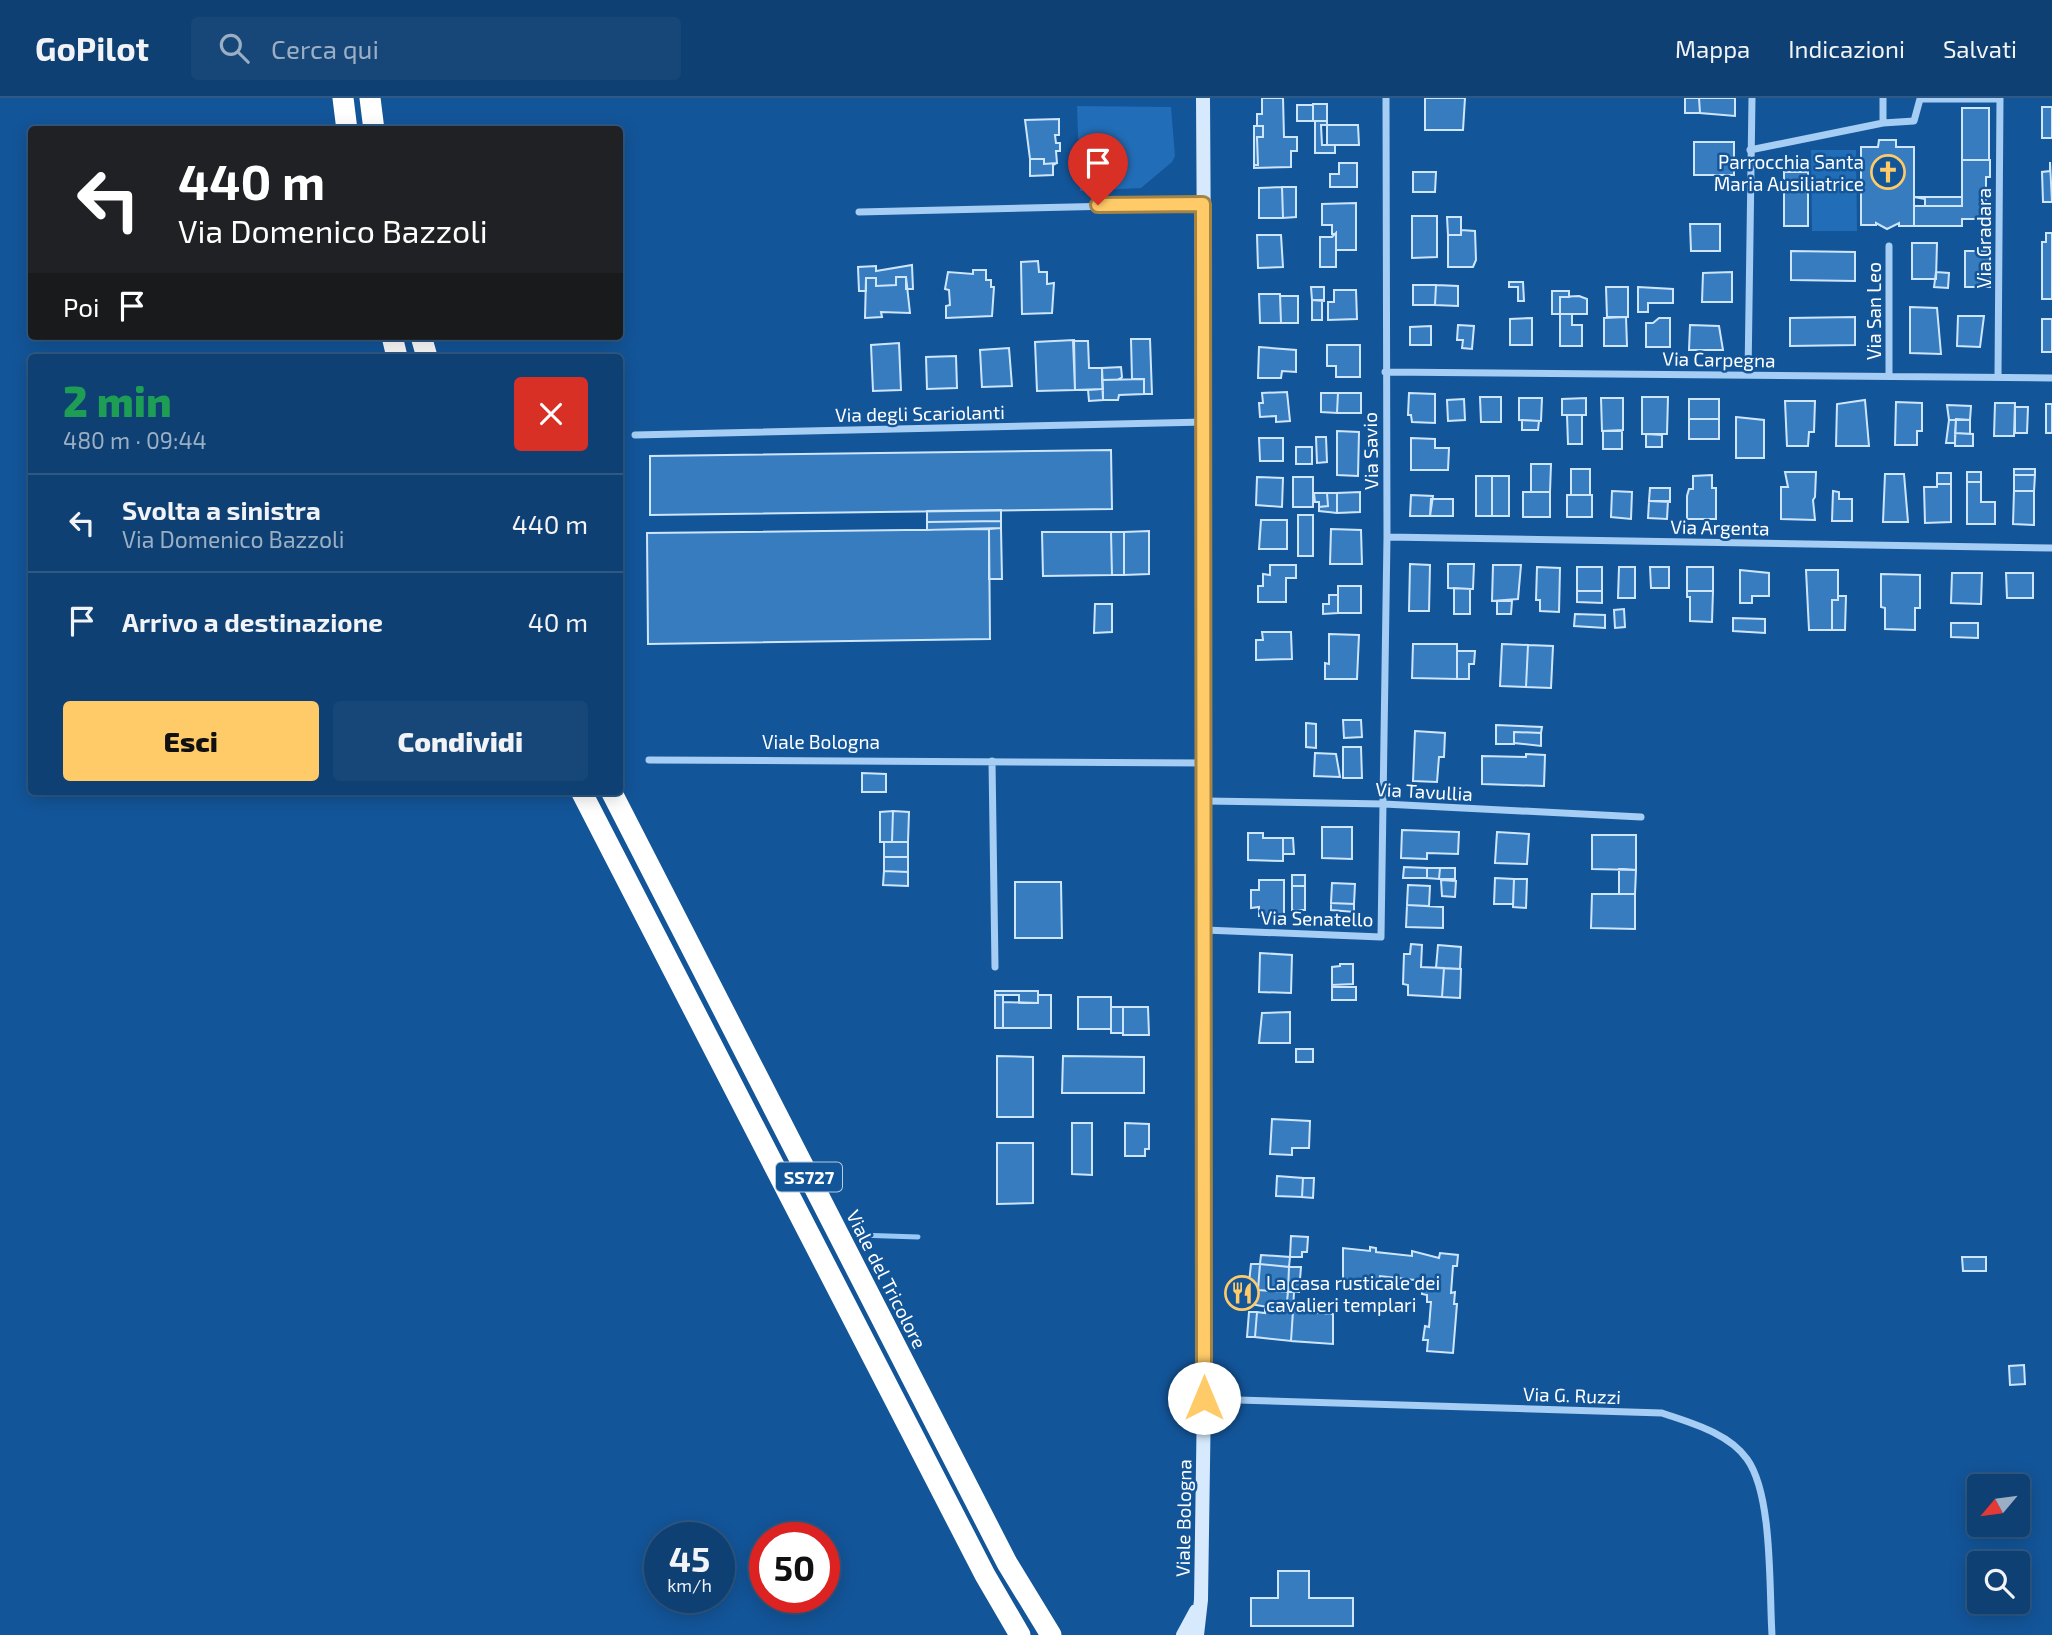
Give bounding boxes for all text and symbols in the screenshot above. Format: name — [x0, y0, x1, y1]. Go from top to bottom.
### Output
search box — [191, 17, 681, 80]
text: GoPilot — [35, 28, 149, 68]
icon: search — [215, 29, 253, 67]
text: Cerca qui — [271, 33, 379, 64]
text: Mappa — [1675, 34, 1750, 63]
text: Indicazioni — [1788, 34, 1905, 63]
text: Salvati — [1943, 34, 2017, 63]
pin — [1068, 133, 1128, 205]
icon: arrive — [1079, 144, 1117, 182]
place label: Parrocchia Santa Maria Ausiliatrice — [1714, 150, 1864, 195]
text: 440 m — [178, 151, 325, 210]
church icon: Parrocchia Santa Maria Ausiliatrice — [1869, 153, 1907, 191]
icon: left — [63, 154, 154, 245]
street label: Via Gradara — [1972, 188, 1995, 288]
text: Via Domenico Bazzoli — [178, 211, 488, 249]
street label: Via San Leo — [1862, 262, 1885, 360]
icon: arrive — [113, 287, 151, 325]
text: Poi — [63, 291, 99, 322]
street label: Via Carpegna — [1662, 347, 1776, 371]
text: 2 min — [63, 375, 172, 425]
button: close — [514, 377, 588, 451]
street label: Via degli Scariolanti — [835, 400, 1005, 426]
street label: Via Savio — [1358, 412, 1382, 490]
text: 480 m · 09:44 — [63, 426, 207, 454]
text: Svolta a sinistra — [122, 494, 321, 525]
icon: left — [63, 504, 101, 542]
text: 440 m — [512, 508, 588, 539]
street label: Via Argenta — [1670, 515, 1770, 539]
text: Via Domenico Bazzoli — [122, 525, 345, 553]
icon: arrive — [63, 602, 101, 640]
text: Arrivo a destinazione — [122, 606, 383, 637]
text: 40 m — [528, 606, 588, 637]
button: Esci — [63, 701, 319, 781]
button: Condividi — [333, 701, 588, 781]
street label: Viale Bologna — [762, 730, 880, 753]
street label: Via Tavullia — [1375, 777, 1473, 805]
street label: Via Senatello — [1260, 906, 1374, 930]
road number: SS727 — [776, 1162, 842, 1192]
street label: Viale del Tricolore — [842, 1206, 932, 1352]
place label: La casa rusticale dei cavalieri templari — [1266, 1271, 1440, 1316]
restaurant icon: La casa rusticale dei cavalieri templari — [1223, 1274, 1261, 1312]
position arrow — [1167, 1361, 1241, 1435]
street label: Via G. Ruzzi — [1523, 1382, 1621, 1408]
street label: Viale Bologna — [1170, 1459, 1196, 1577]
north arrow — [1967, 1474, 2030, 1536]
map controls — [1967, 1474, 2030, 1614]
speed limit sign: 50 — [749, 1522, 840, 1613]
text: 45 — [669, 1537, 710, 1579]
button: search — [1967, 1551, 2030, 1614]
text: km/h — [667, 1574, 712, 1596]

